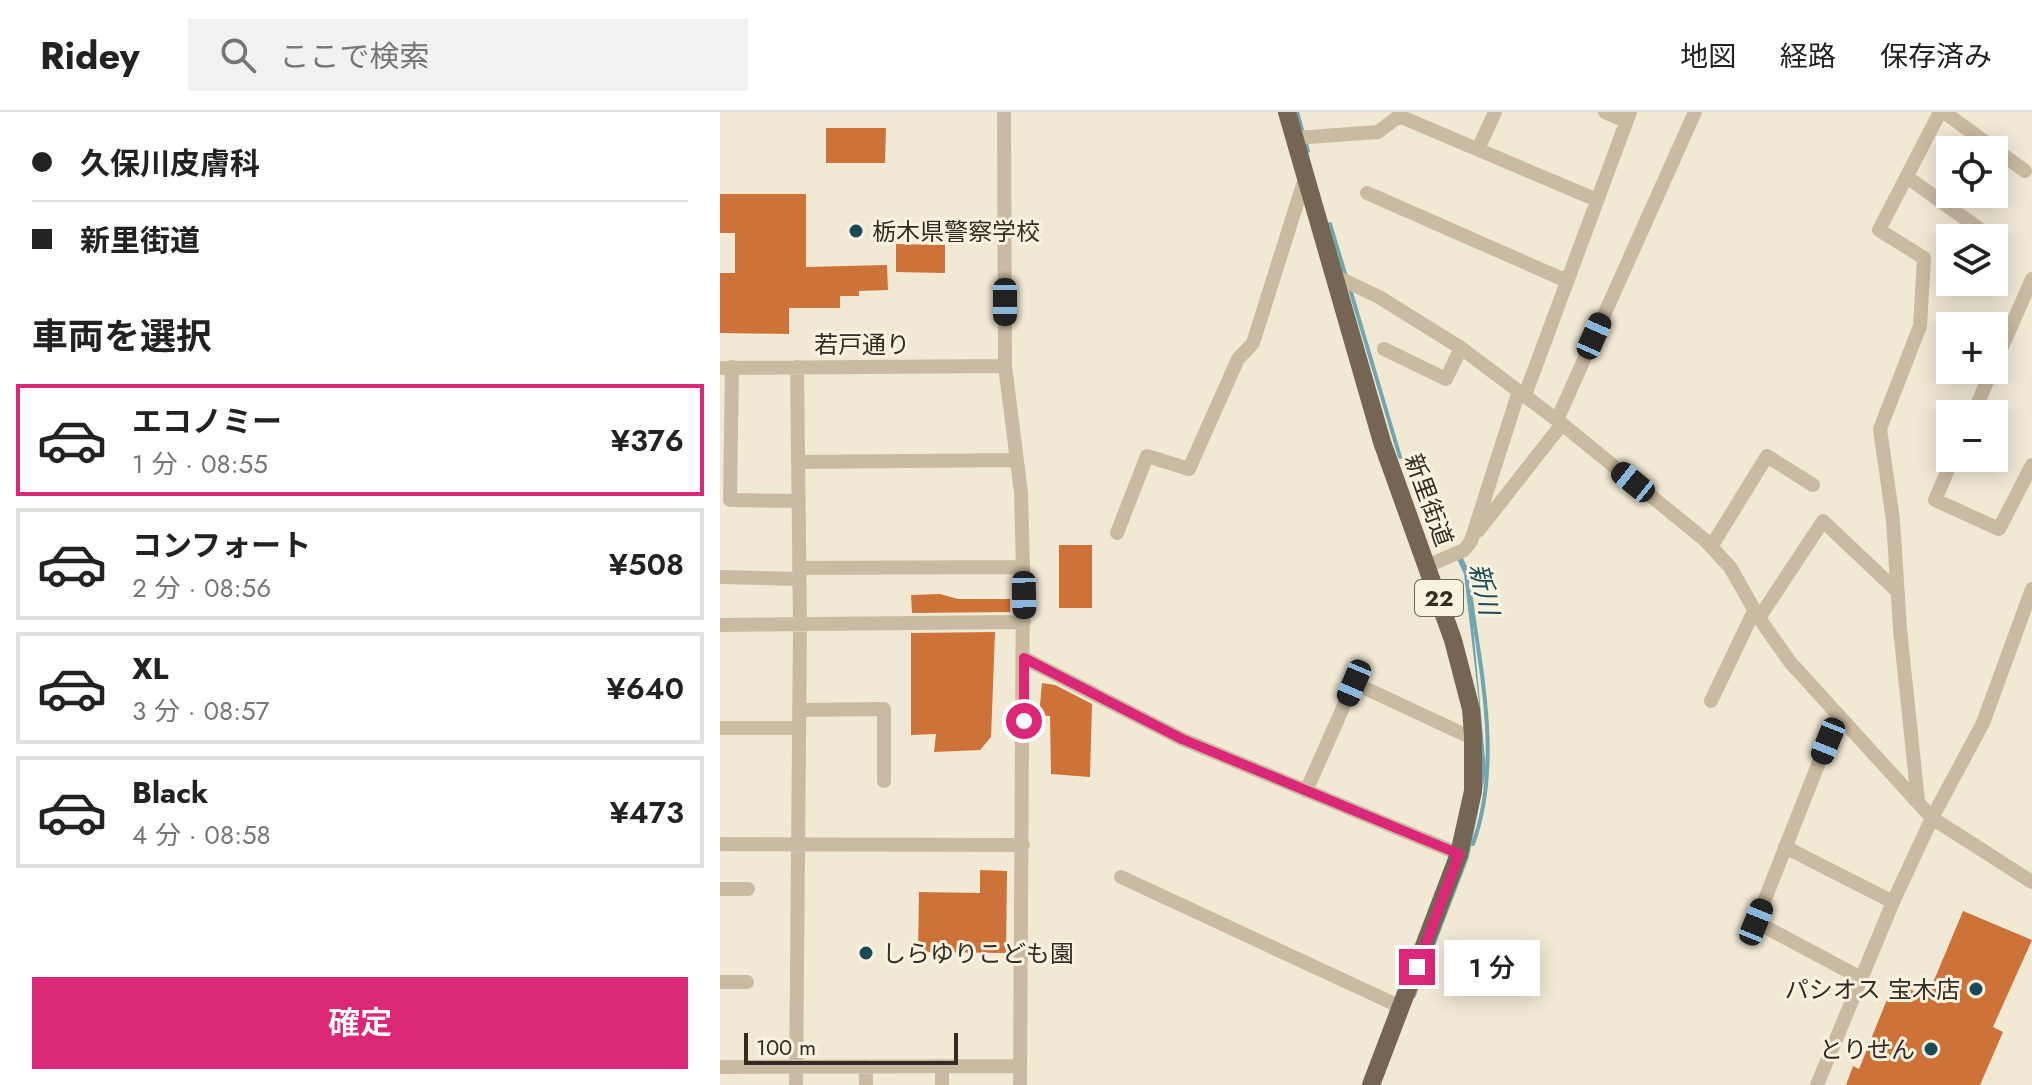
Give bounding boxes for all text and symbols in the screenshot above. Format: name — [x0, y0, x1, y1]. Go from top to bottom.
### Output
search box — [188, 19, 748, 91]
text: Ridey — [40, 28, 140, 83]
icon: search — [216, 33, 260, 77]
text: ここで検索 — [280, 35, 430, 78]
text: 地図 — [1680, 36, 1736, 77]
text: 経路 — [1780, 36, 1836, 77]
text: 保存済み — [1880, 36, 1992, 77]
map controls — [1936, 136, 2008, 472]
button: locate — [1936, 136, 2008, 208]
text: 久保川皮膚科 — [80, 142, 260, 185]
place label: 栃木県警察学校 — [872, 214, 1040, 249]
text: 新里街道 — [80, 219, 200, 262]
marker: 栃木県警察学校 — [847, 222, 865, 240]
button: layers — [1936, 224, 2008, 296]
car — [993, 278, 1017, 326]
car — [1573, 309, 1615, 363]
text: 車両を選択 — [32, 310, 212, 362]
button: + — [1936, 312, 2008, 384]
street label: 若戸通り — [814, 327, 910, 362]
text: エコノミー — [132, 400, 282, 443]
button: − — [1936, 400, 2008, 472]
icon: car — [36, 404, 108, 476]
text: ¥376 — [611, 419, 684, 462]
text: 1 分 · 08:55 — [132, 445, 268, 483]
street label: 新里街道 — [1396, 449, 1462, 551]
car — [1607, 458, 1659, 506]
text: コンフォート — [132, 524, 311, 567]
icon: car — [36, 528, 108, 600]
text: ¥508 — [609, 543, 684, 586]
water label: 新川 — [1460, 559, 1509, 622]
text: 2 分 · 08:56 — [132, 569, 271, 607]
car — [1012, 571, 1036, 619]
road number: 22 — [1415, 580, 1463, 616]
text: XL — [132, 647, 168, 690]
icon: car — [36, 652, 108, 724]
car — [1334, 656, 1374, 710]
text: ¥640 — [606, 667, 684, 710]
text: 3 分 · 08:57 — [132, 692, 269, 730]
route start — [1006, 703, 1042, 739]
car — [1808, 714, 1848, 768]
text: Black — [132, 771, 208, 814]
icon: car — [36, 776, 108, 848]
text: ¥473 — [610, 791, 684, 834]
text: 4 分 · 08:58 — [132, 816, 271, 854]
car — [1736, 895, 1776, 949]
place label: しらゆりこども園 — [882, 936, 1074, 971]
callout: 1 分 — [1445, 939, 1541, 995]
marker: しらゆりこども園 — [857, 944, 875, 962]
route end — [1399, 949, 1435, 985]
text: 1 分 — [1469, 949, 1515, 987]
place label: パシオス 宝木店 — [1785, 972, 1960, 1007]
button: 確定 — [32, 977, 688, 1069]
marker: パシオス 宝木店 — [1967, 980, 1985, 998]
scale bar — [744, 1029, 958, 1065]
text: 100 m — [756, 1031, 816, 1063]
place label: とりせん — [1819, 1032, 1915, 1067]
marker: とりせん — [1922, 1040, 1940, 1058]

